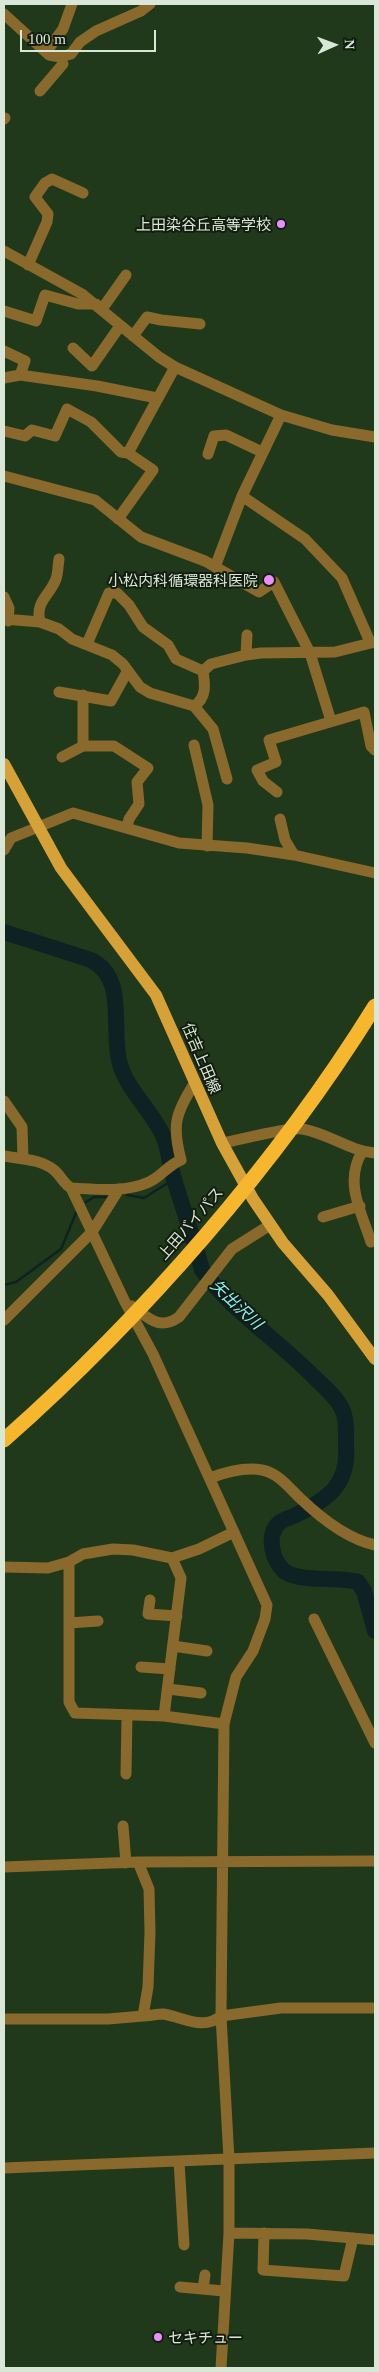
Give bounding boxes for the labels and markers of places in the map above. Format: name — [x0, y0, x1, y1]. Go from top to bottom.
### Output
place label: 上田染谷丘高等学校 — [136, 215, 271, 233]
marker: 上田染谷丘高等学校 — [275, 218, 287, 230]
place label: 小松内科循環器科医院 — [108, 571, 258, 589]
marker: 小松内科循環器科医院 — [262, 573, 276, 587]
place label: セキチュー — [168, 2328, 243, 2346]
marker: セキチュー — [152, 2331, 164, 2343]

